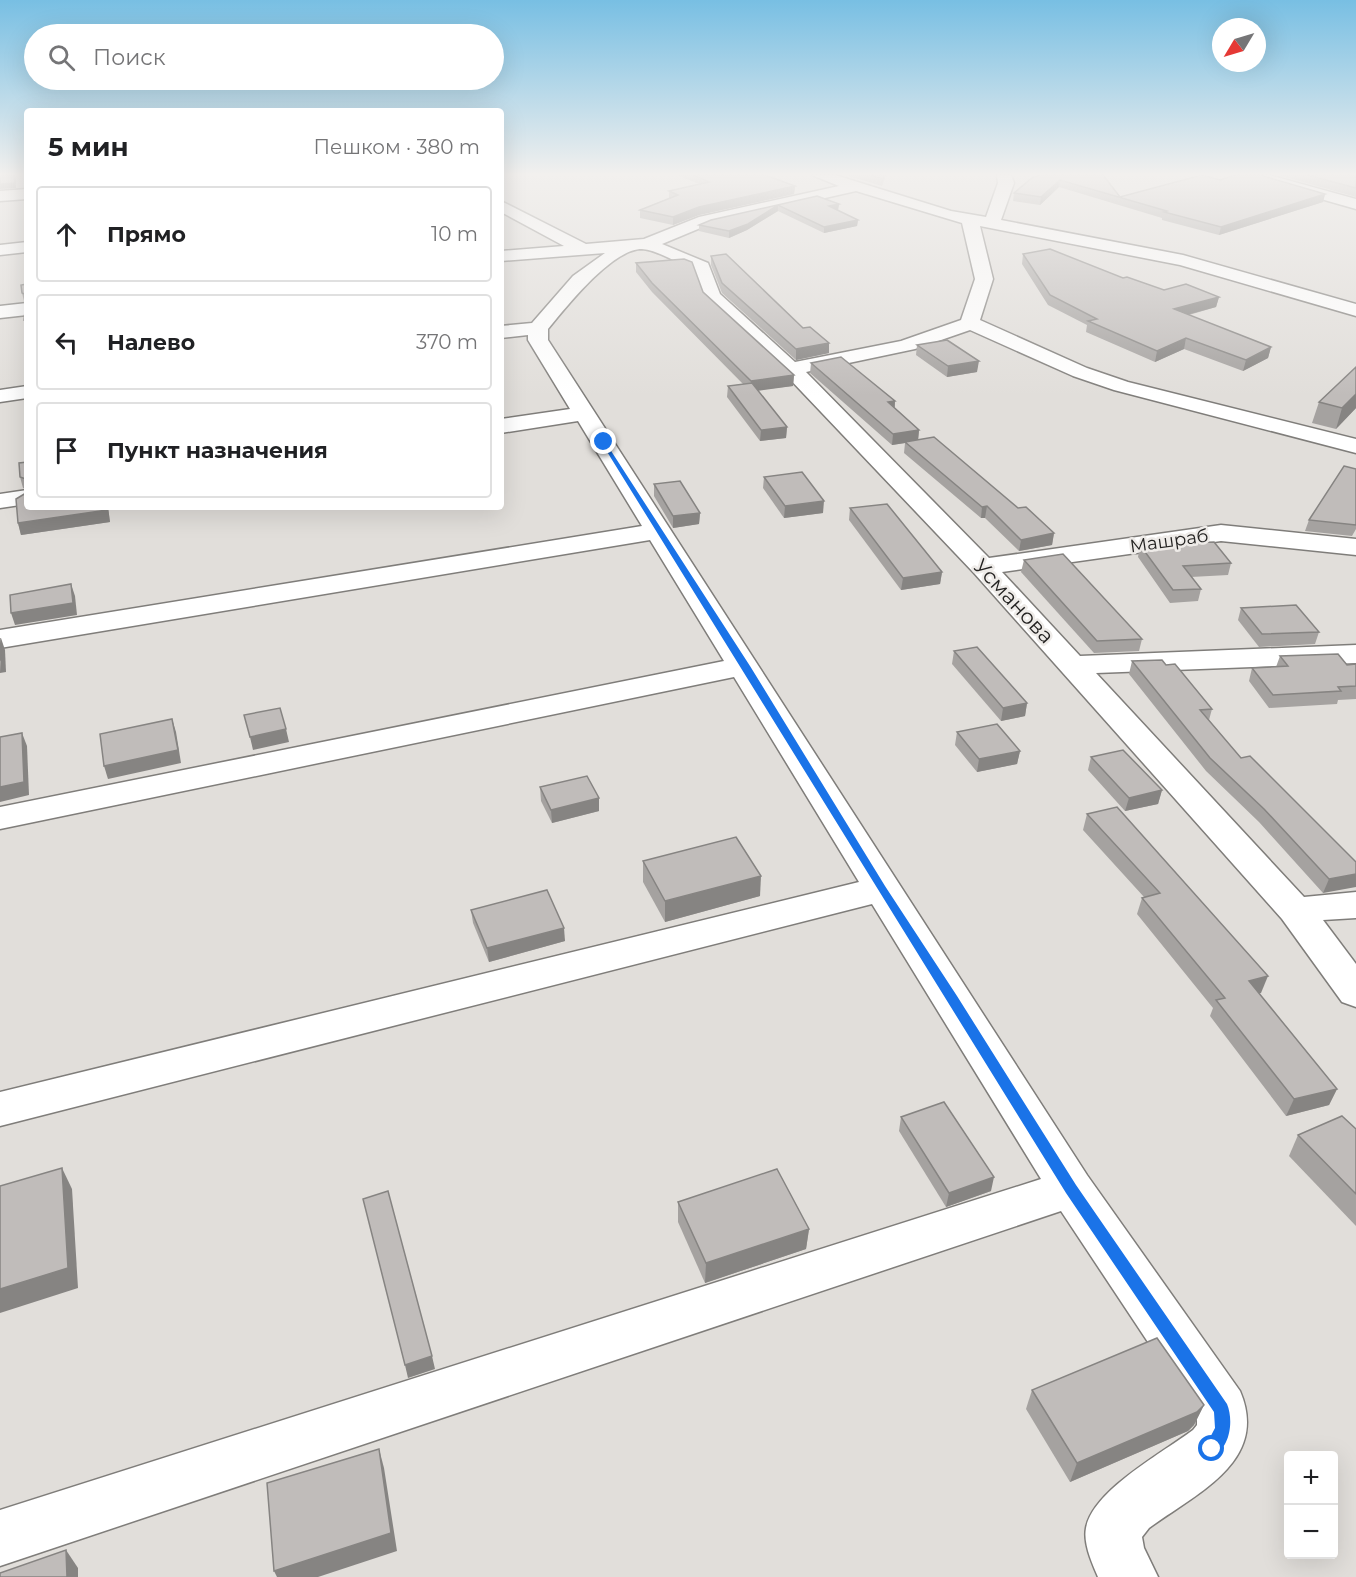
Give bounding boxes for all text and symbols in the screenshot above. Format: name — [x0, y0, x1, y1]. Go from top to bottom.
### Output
north arrow — [1212, 18, 1266, 72]
search box — [24, 24, 504, 90]
icon: search — [45, 41, 78, 74]
text: Поиск — [93, 44, 165, 71]
text: 5 мин — [48, 131, 129, 163]
text: Пешком · 380 m — [314, 135, 480, 159]
icon: ahead — [50, 218, 83, 251]
text: Прямо — [107, 221, 186, 248]
text: 10 m — [431, 222, 478, 246]
icon: left — [50, 326, 83, 359]
text: Налево — [107, 329, 195, 356]
text: 370 m — [416, 330, 478, 354]
route end — [590, 428, 616, 454]
icon: arrive — [50, 434, 83, 467]
text: Пункт назначения — [107, 437, 328, 464]
street label: Машраб — [1128, 525, 1210, 557]
street label: Усманова — [969, 554, 1059, 648]
route start — [1198, 1435, 1224, 1461]
map controls — [1284, 1451, 1338, 1559]
button: + — [1284, 1451, 1338, 1505]
button: − — [1284, 1505, 1338, 1559]

